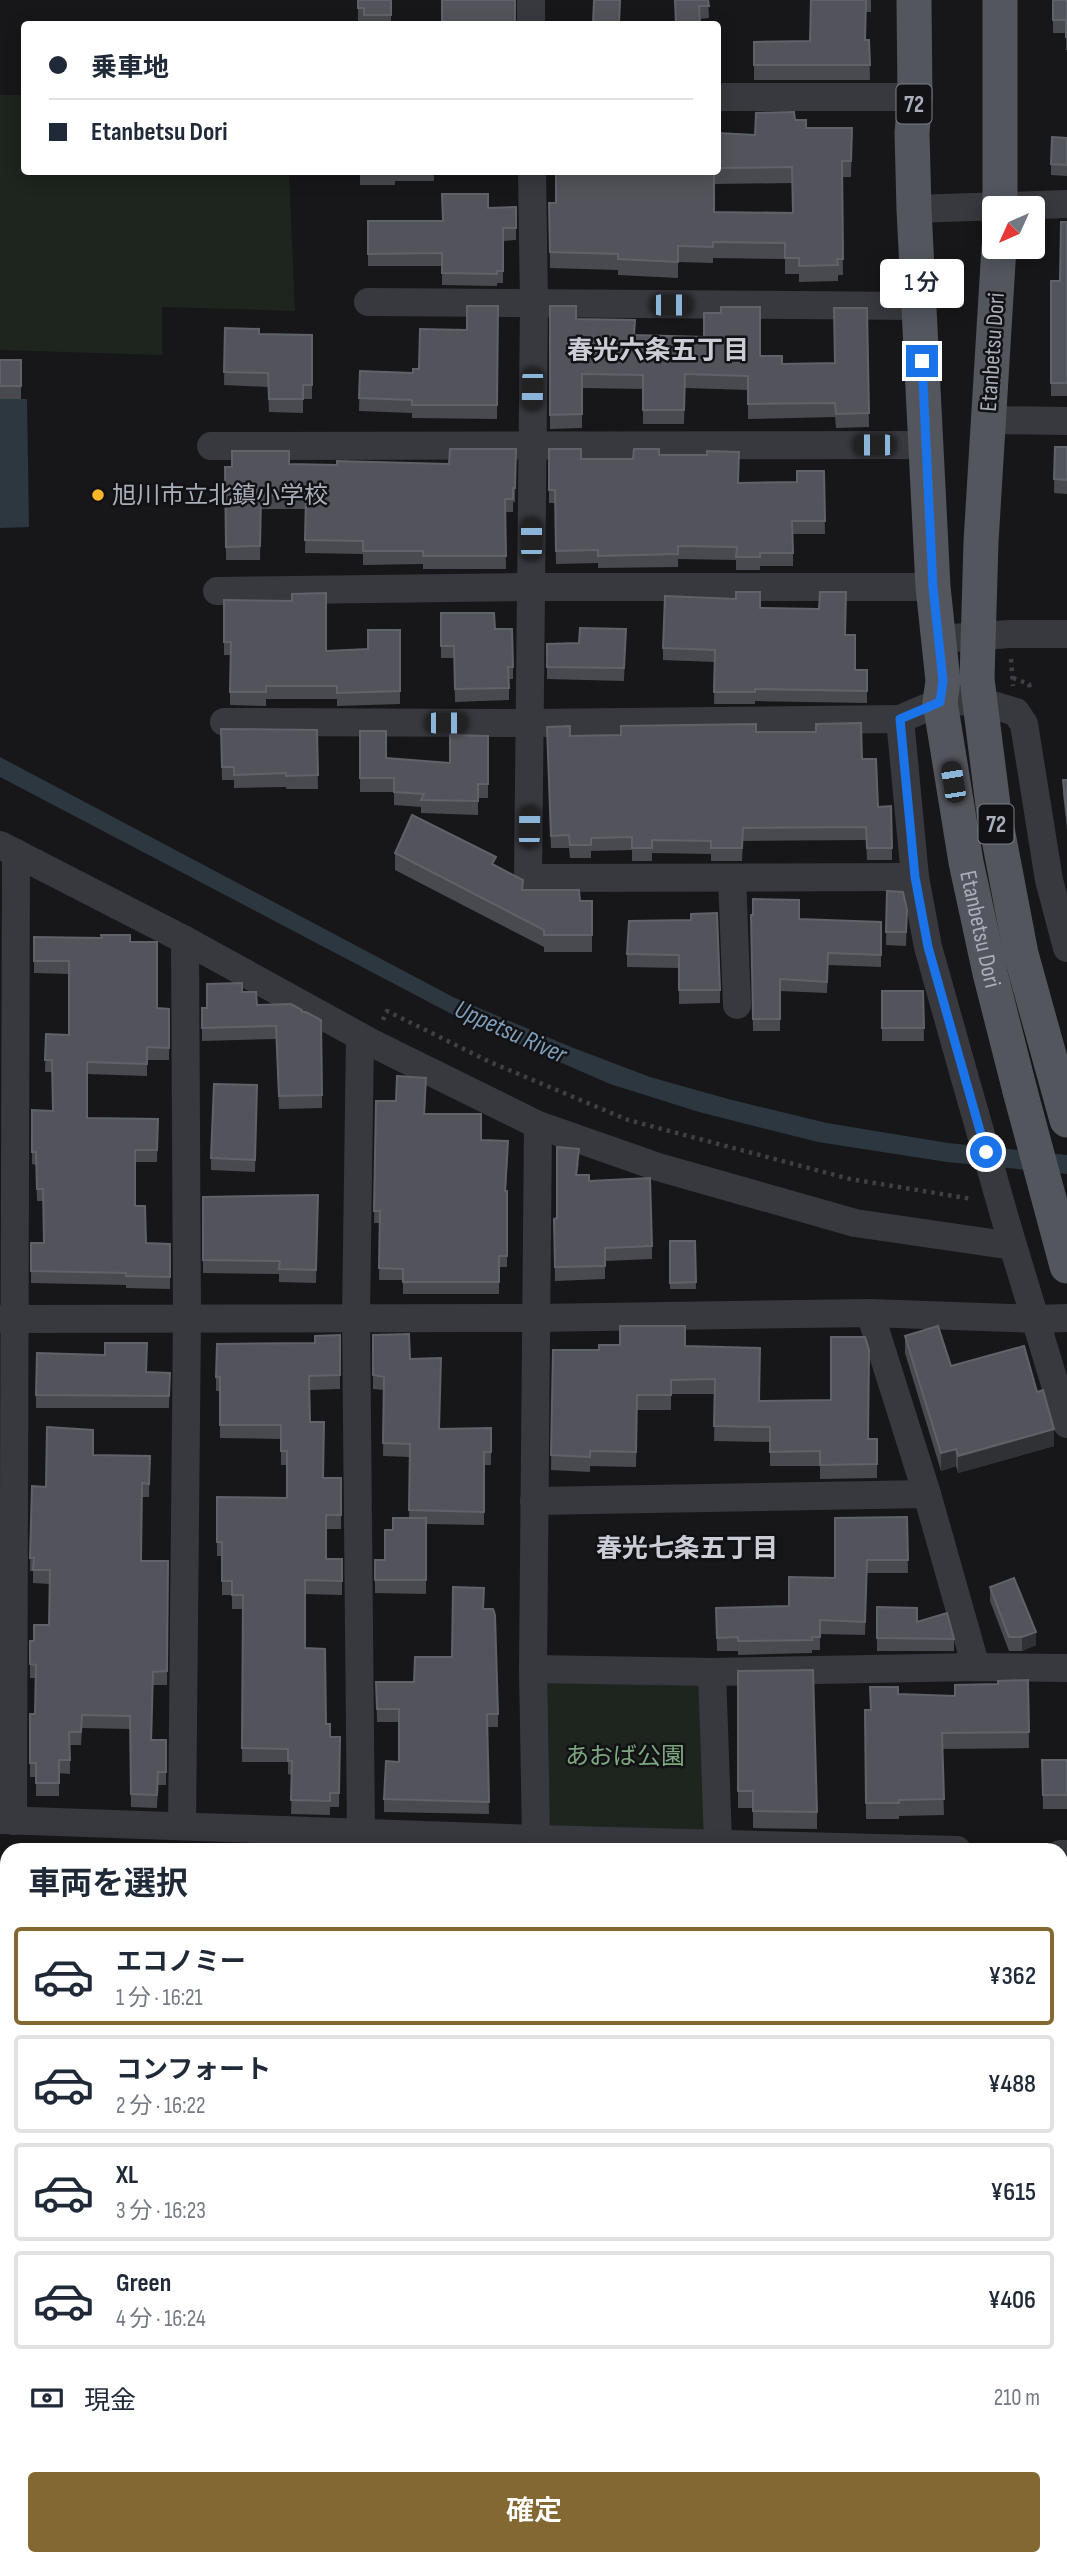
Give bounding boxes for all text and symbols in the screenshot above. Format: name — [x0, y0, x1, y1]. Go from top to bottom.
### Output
text: 乗車地 — [91, 53, 169, 84]
road number: 72 — [897, 85, 932, 124]
text: Etanbetsu Dori — [91, 117, 228, 148]
north arrow — [982, 196, 1045, 259]
map controls — [982, 196, 1045, 259]
callout: 1 分 — [880, 260, 964, 308]
text: 1 分 — [904, 269, 940, 297]
street label: Etanbetsu Dori — [974, 292, 1011, 412]
car — [651, 295, 693, 316]
district label: 春光六条五丁目 — [567, 336, 749, 367]
route end — [906, 345, 938, 377]
car — [522, 368, 543, 410]
car — [854, 435, 896, 456]
place label: 旭川市立北鎮小学校 — [112, 481, 328, 510]
marker: 旭川市立北鎮小学校 — [90, 487, 106, 503]
car — [521, 518, 542, 560]
car — [426, 713, 468, 734]
car — [940, 760, 967, 804]
road number: 72 — [978, 804, 1014, 844]
car — [519, 806, 540, 848]
street label: Etanbetsu Dori — [953, 868, 1007, 991]
water label: Uppetsu River — [450, 994, 572, 1071]
route start — [970, 1136, 1002, 1168]
district label: 春光七条五丁目 — [596, 1534, 778, 1565]
park label: あおば公園 — [565, 1742, 685, 1771]
text: 車両を選択 — [28, 1865, 188, 1904]
icon: car — [32, 1945, 95, 2008]
text: エコノミー — [116, 1947, 246, 1978]
text: ¥362 — [988, 1961, 1036, 1992]
text: 1 分 · 16:21 — [116, 1984, 203, 2012]
icon: car — [32, 2053, 95, 2116]
text: コンフォート — [116, 2055, 271, 2086]
text: ¥488 — [988, 2069, 1036, 2100]
text: 2 分 · 16:22 — [116, 2092, 205, 2120]
text: XL — [116, 2160, 138, 2191]
icon: car — [32, 2161, 95, 2224]
text: ¥615 — [990, 2177, 1036, 2208]
text: 3 分 · 16:23 — [116, 2197, 206, 2225]
text: Green — [116, 2268, 171, 2299]
icon: car — [32, 2269, 95, 2332]
text: ¥406 — [988, 2285, 1036, 2316]
text: 4 分 · 16:24 — [116, 2305, 206, 2333]
icon: cash — [28, 2379, 66, 2417]
text: 210 m — [994, 2384, 1040, 2412]
text: 現金 — [84, 2386, 136, 2417]
button: 確定 — [28, 2472, 1040, 2552]

